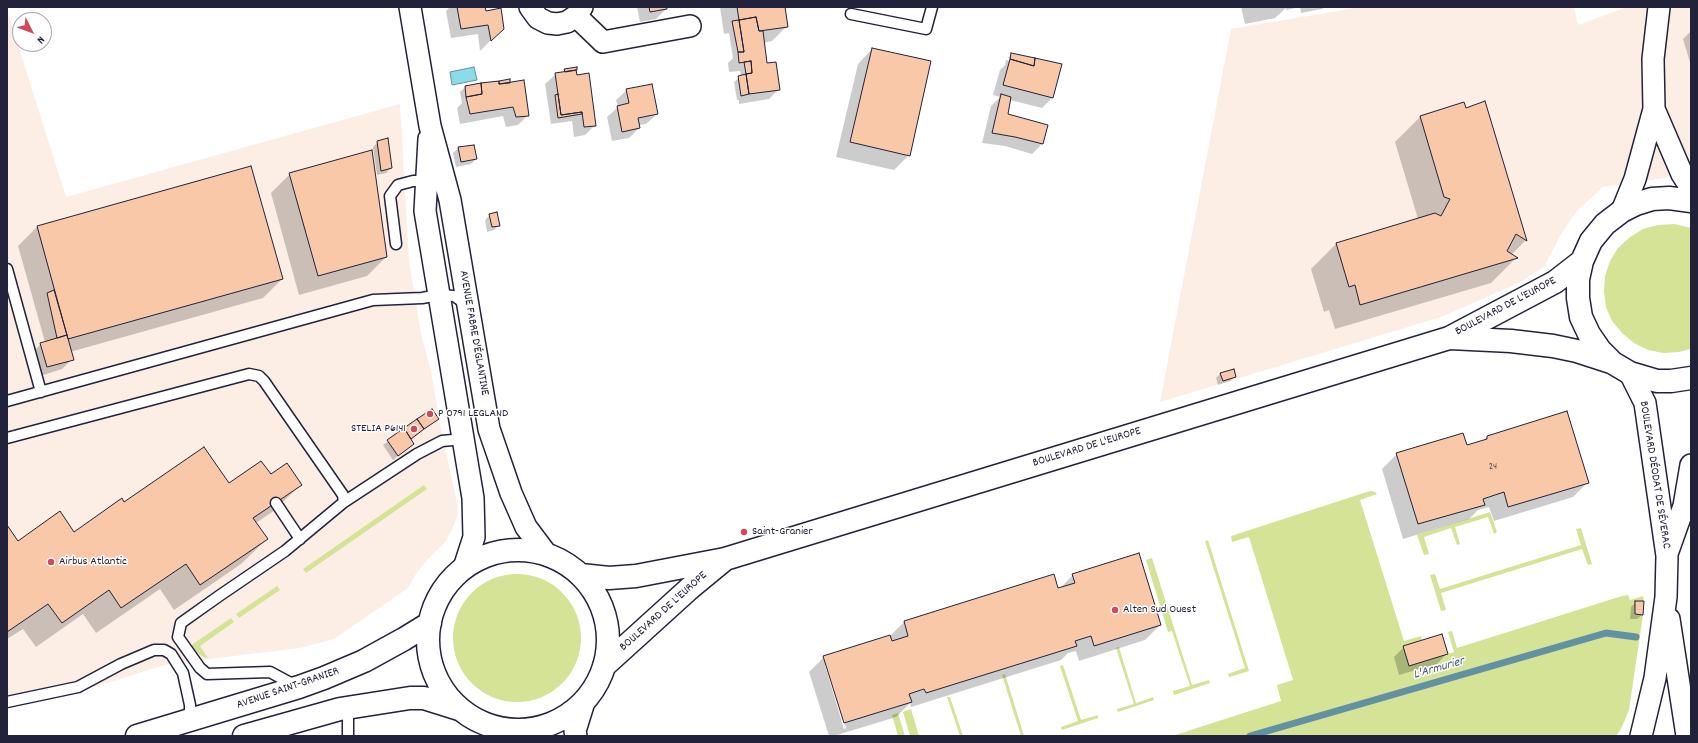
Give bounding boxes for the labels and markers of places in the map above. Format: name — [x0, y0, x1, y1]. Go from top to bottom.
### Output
place label: P 0791 LEGLAND — [438, 407, 508, 421]
marker: P 0791 LEGLAND — [425, 409, 435, 419]
place label: STELIA P6141 — [351, 422, 406, 436]
marker: STELIA P6141 — [409, 424, 419, 434]
place label: Saint-Granier — [752, 525, 813, 539]
marker: Saint-Granier — [739, 527, 749, 537]
place label: Airbus Atlantic — [59, 555, 127, 569]
marker: Airbus Atlantic — [46, 557, 56, 567]
place label: Alten Sud Ouest — [1123, 603, 1196, 617]
marker: Alten Sud Ouest — [1110, 605, 1120, 615]

